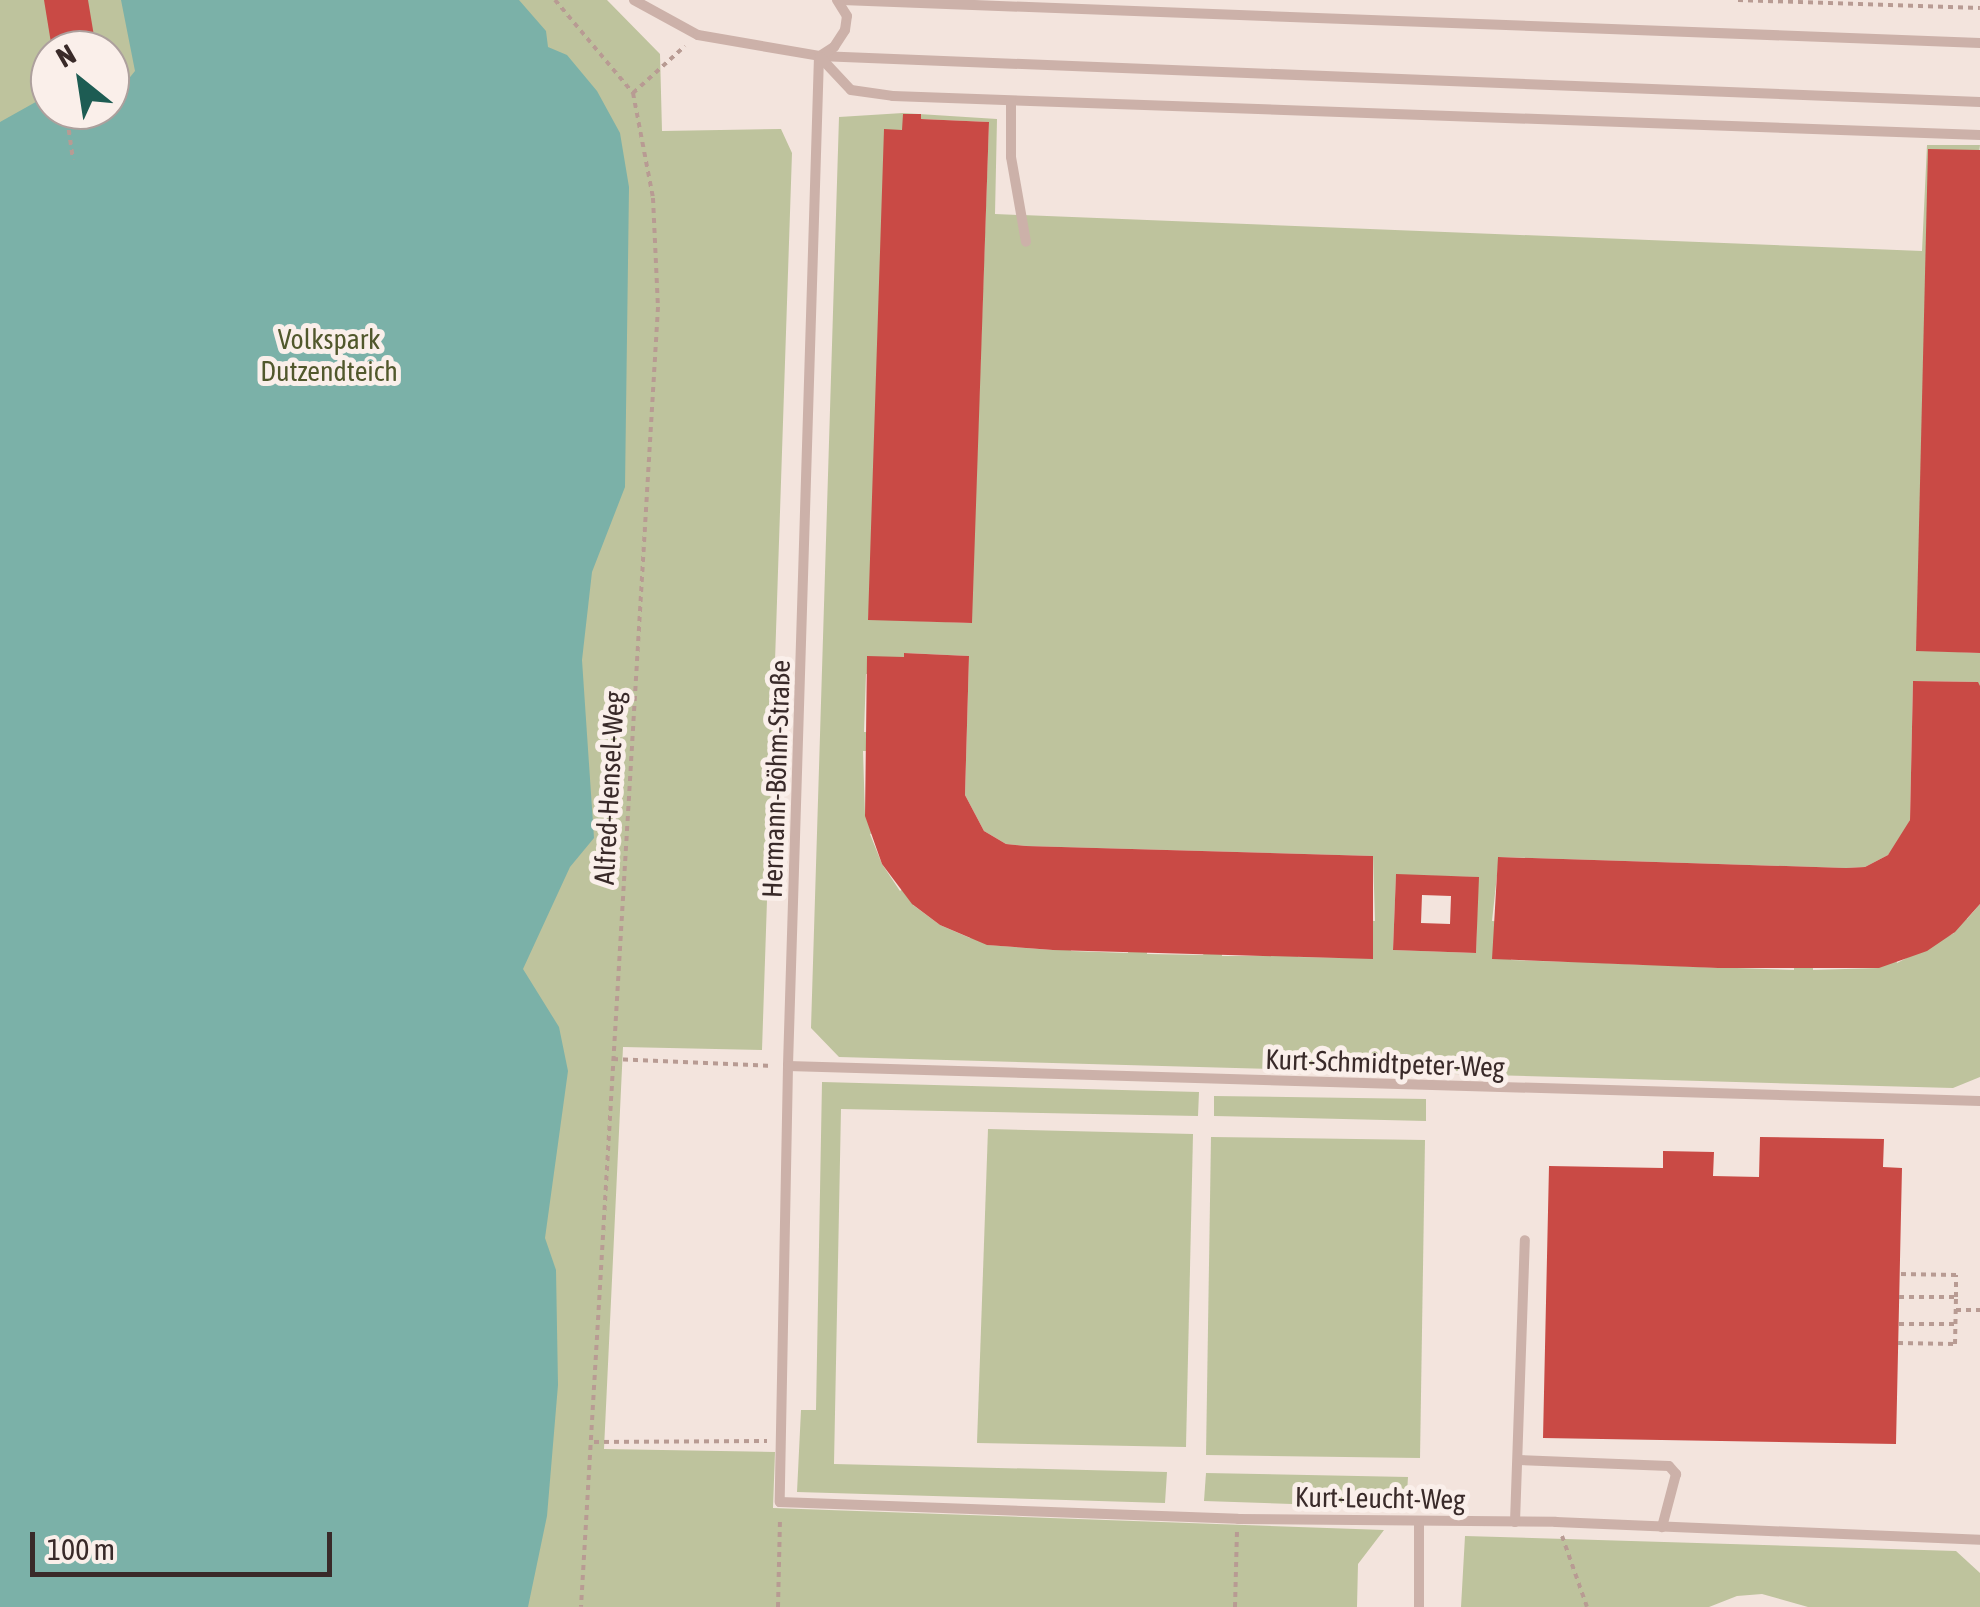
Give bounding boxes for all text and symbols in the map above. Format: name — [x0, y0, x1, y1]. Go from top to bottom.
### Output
north arrow — [30, 30, 130, 130]
text: N — [51, 38, 81, 74]
park label: Volkspark Dutzendteich — [260, 322, 398, 388]
street label: Hermann-Böhm-Straße — [755, 659, 797, 899]
street label: Alfred-Hensel-Weg — [587, 690, 631, 886]
street label: Kurt-Schmidtpeter-Weg — [1265, 1042, 1505, 1084]
street label: Kurt-Leucht-Weg — [1295, 1480, 1465, 1516]
scale bar — [35, 1512, 338, 1574]
text: 100 m — [47, 1532, 115, 1566]

